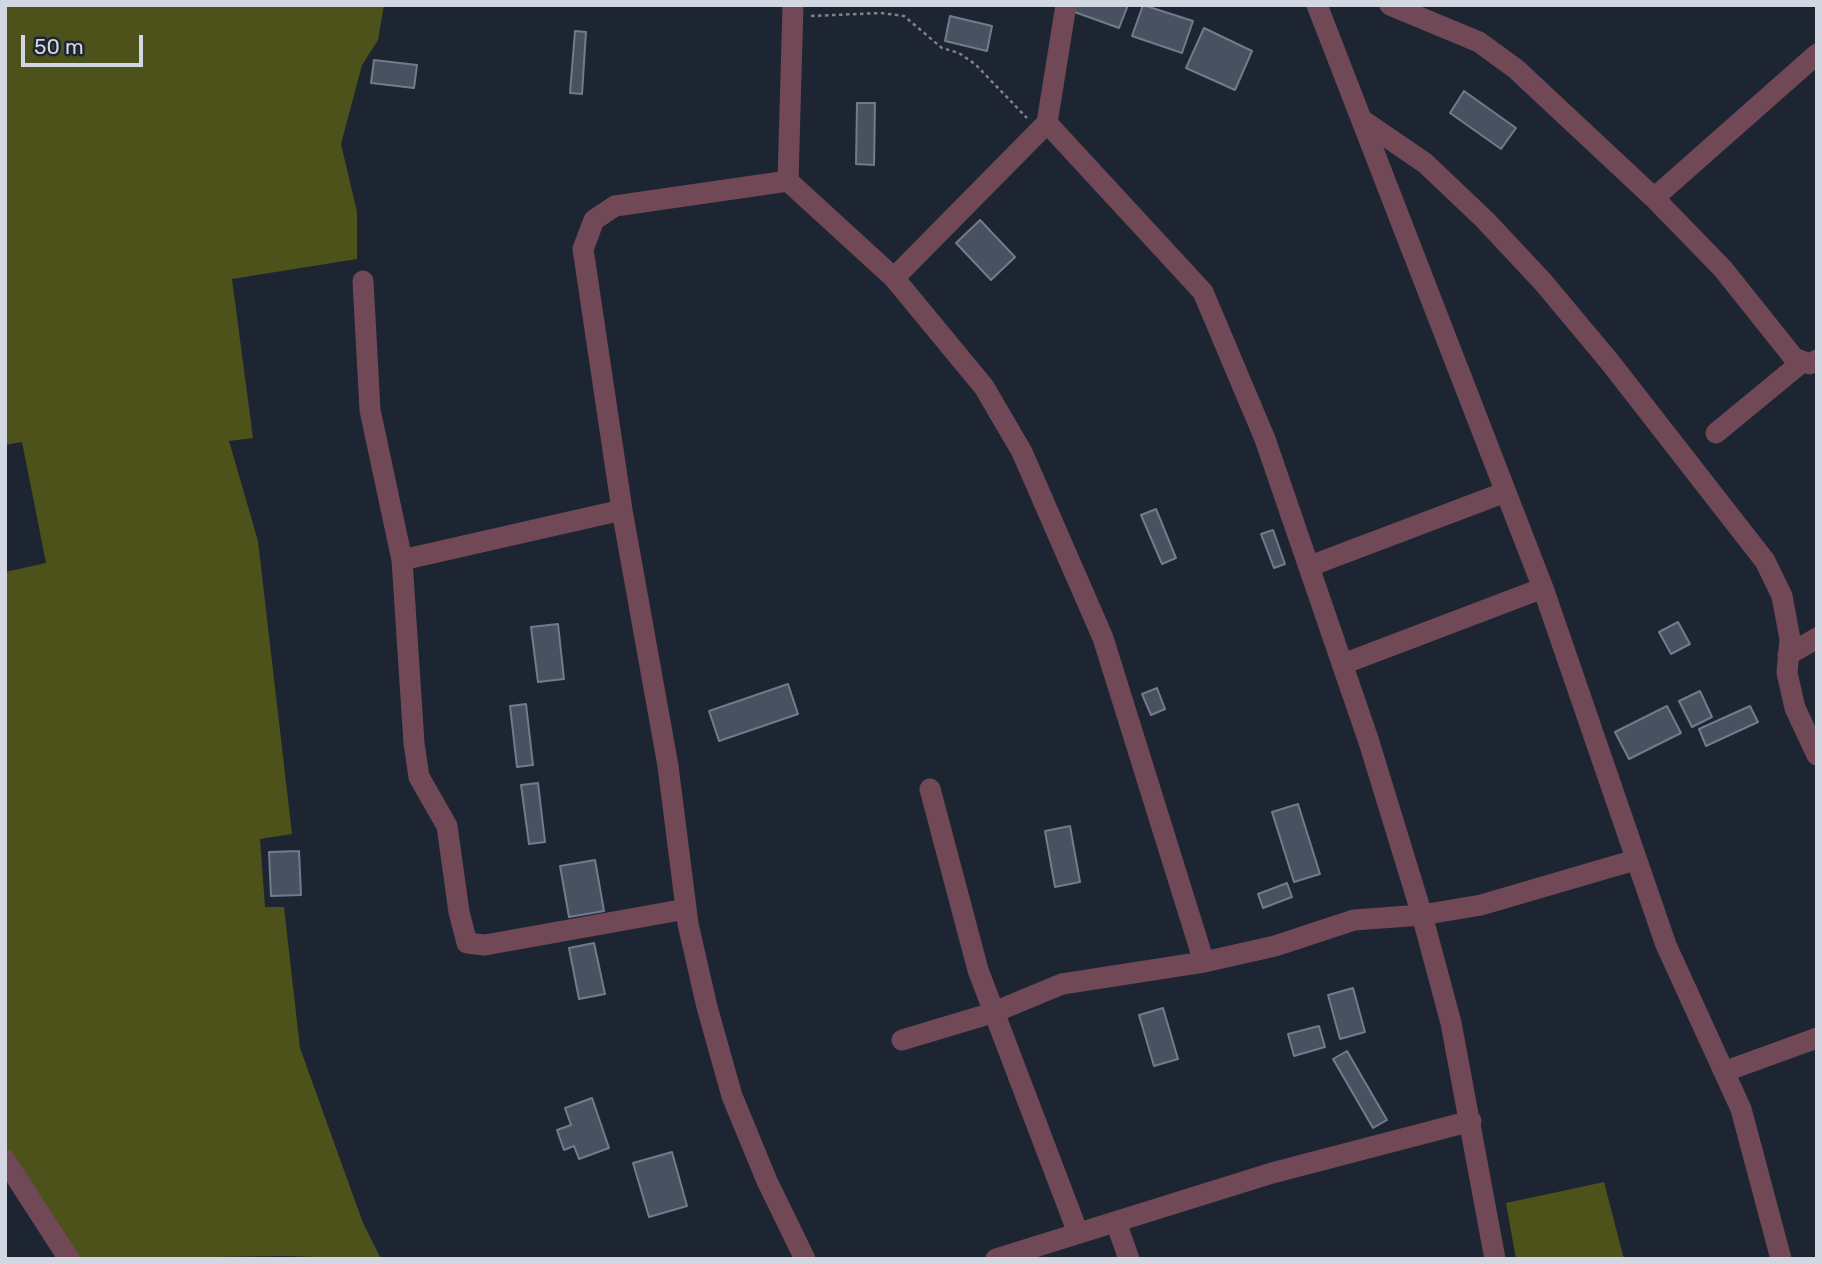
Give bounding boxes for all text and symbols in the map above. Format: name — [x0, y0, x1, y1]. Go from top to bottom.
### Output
scale bar — [24, 21, 147, 65]
text: 50 m — [34, 34, 84, 59]

